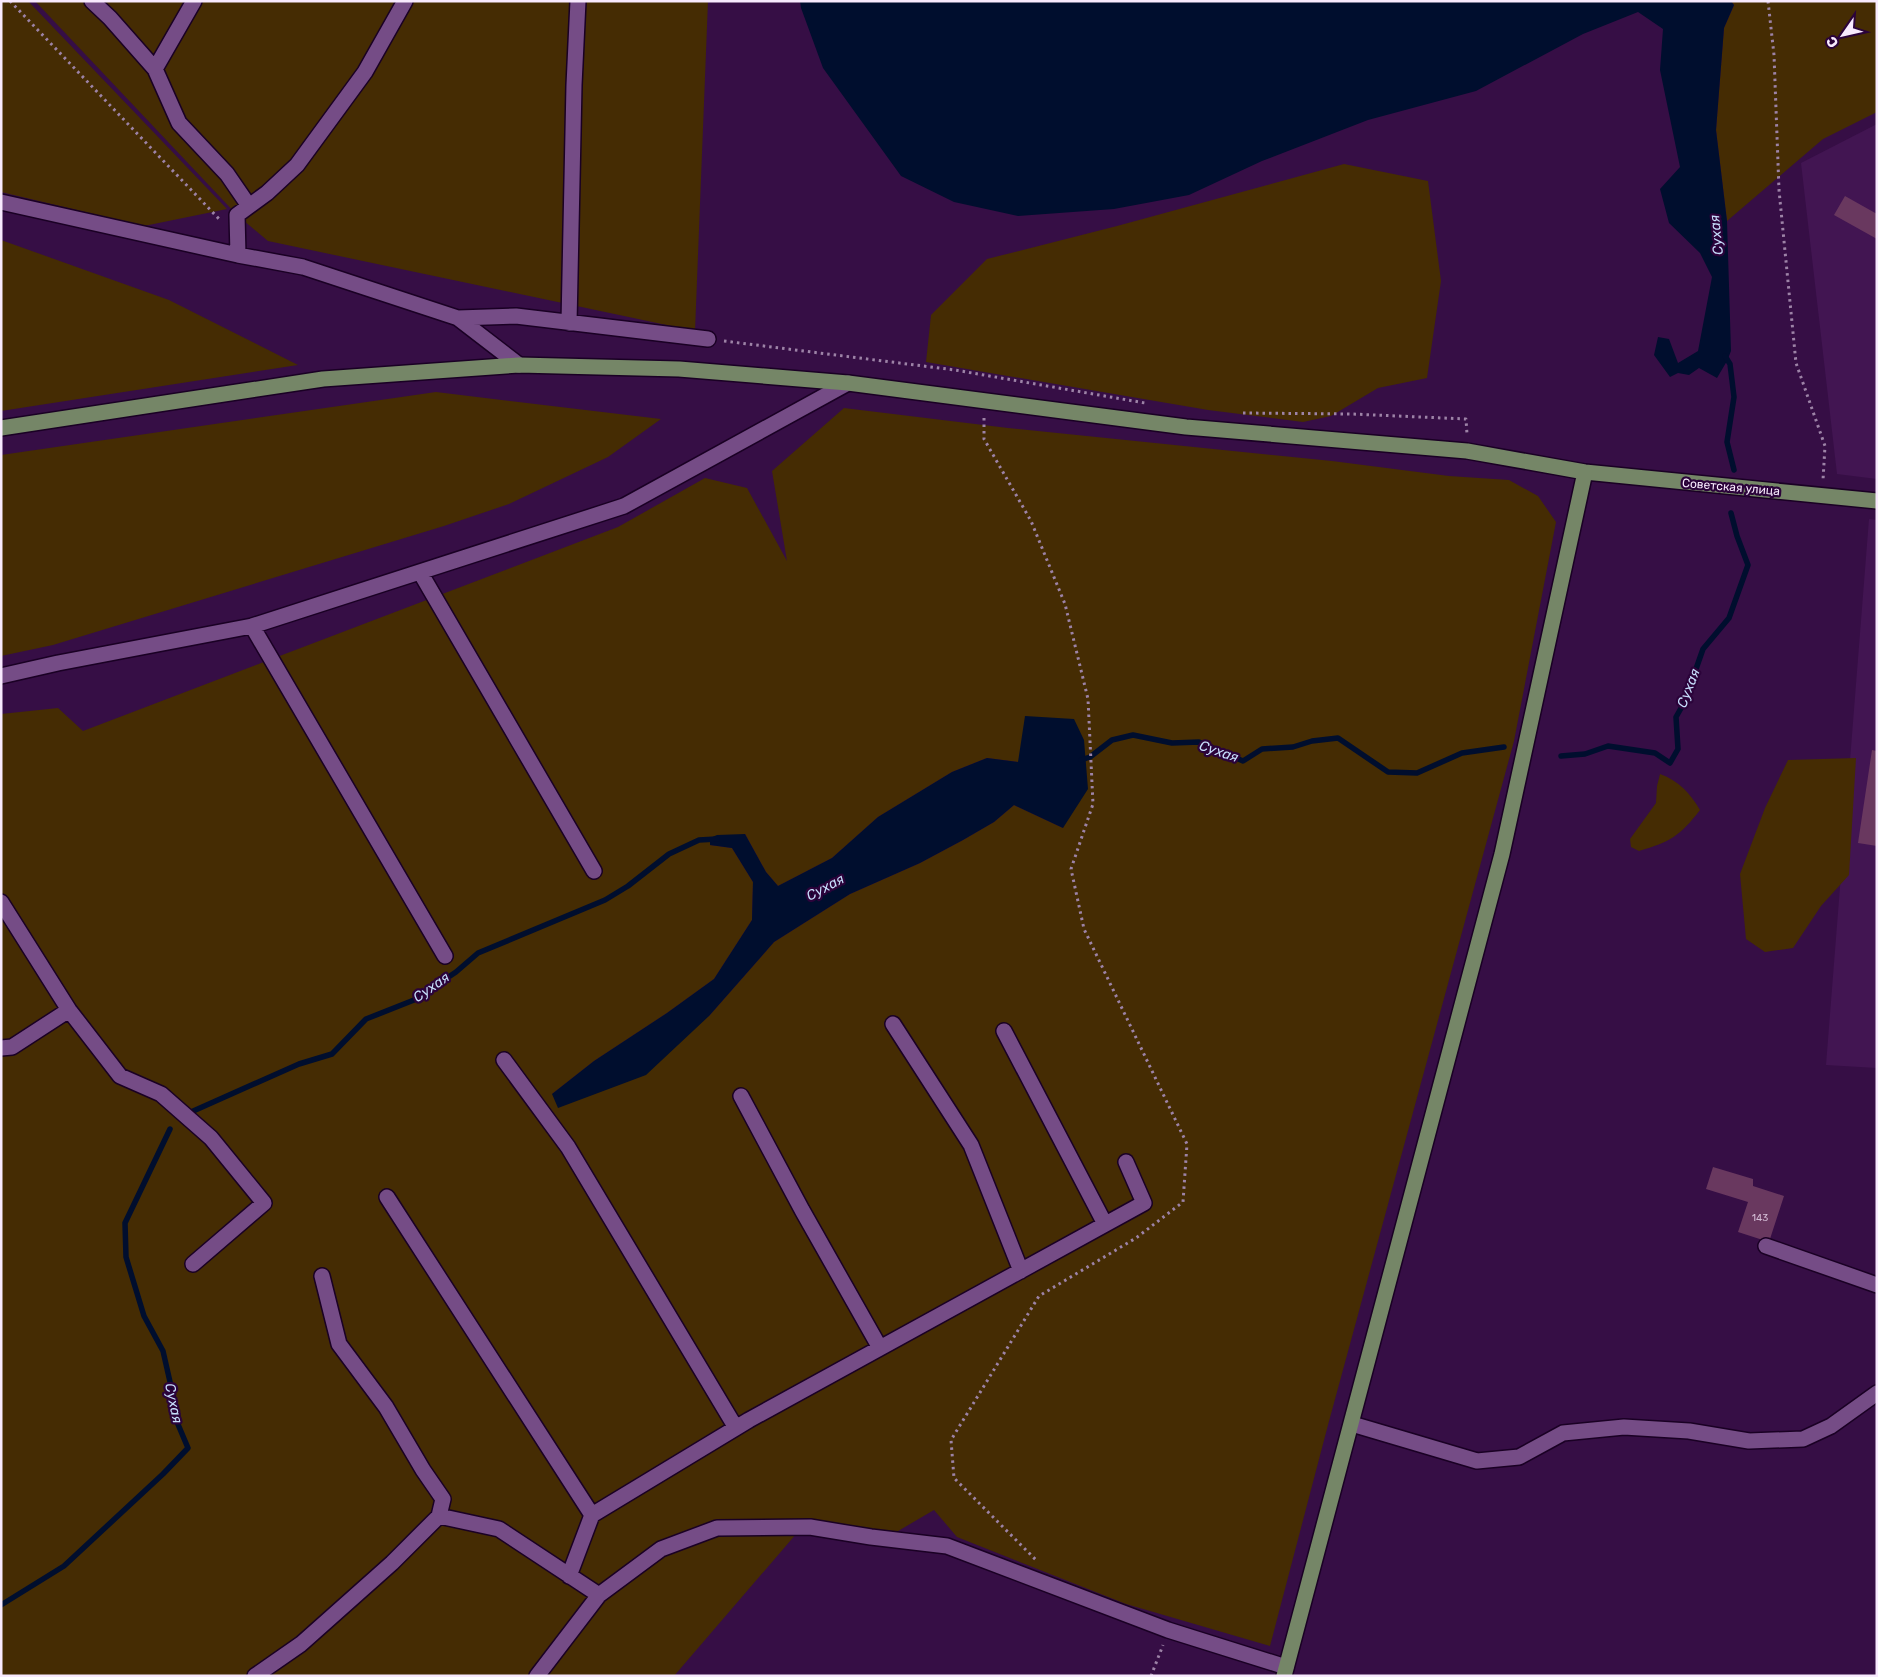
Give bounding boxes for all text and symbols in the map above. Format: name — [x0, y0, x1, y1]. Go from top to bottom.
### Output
north arrow — [1818, 10, 1868, 60]
text: С — [1823, 33, 1842, 51]
water label: Сухая — [1706, 214, 1727, 256]
street label: Советская улица — [1681, 476, 1781, 498]
water label: Сухая — [1673, 666, 1704, 710]
water label: Сухая — [1197, 737, 1241, 766]
water label: Сухая — [803, 870, 847, 904]
water label: Сухая — [410, 969, 453, 1006]
house number: 143 — [1752, 1212, 1768, 1224]
water label: Сухая — [161, 1382, 186, 1425]

